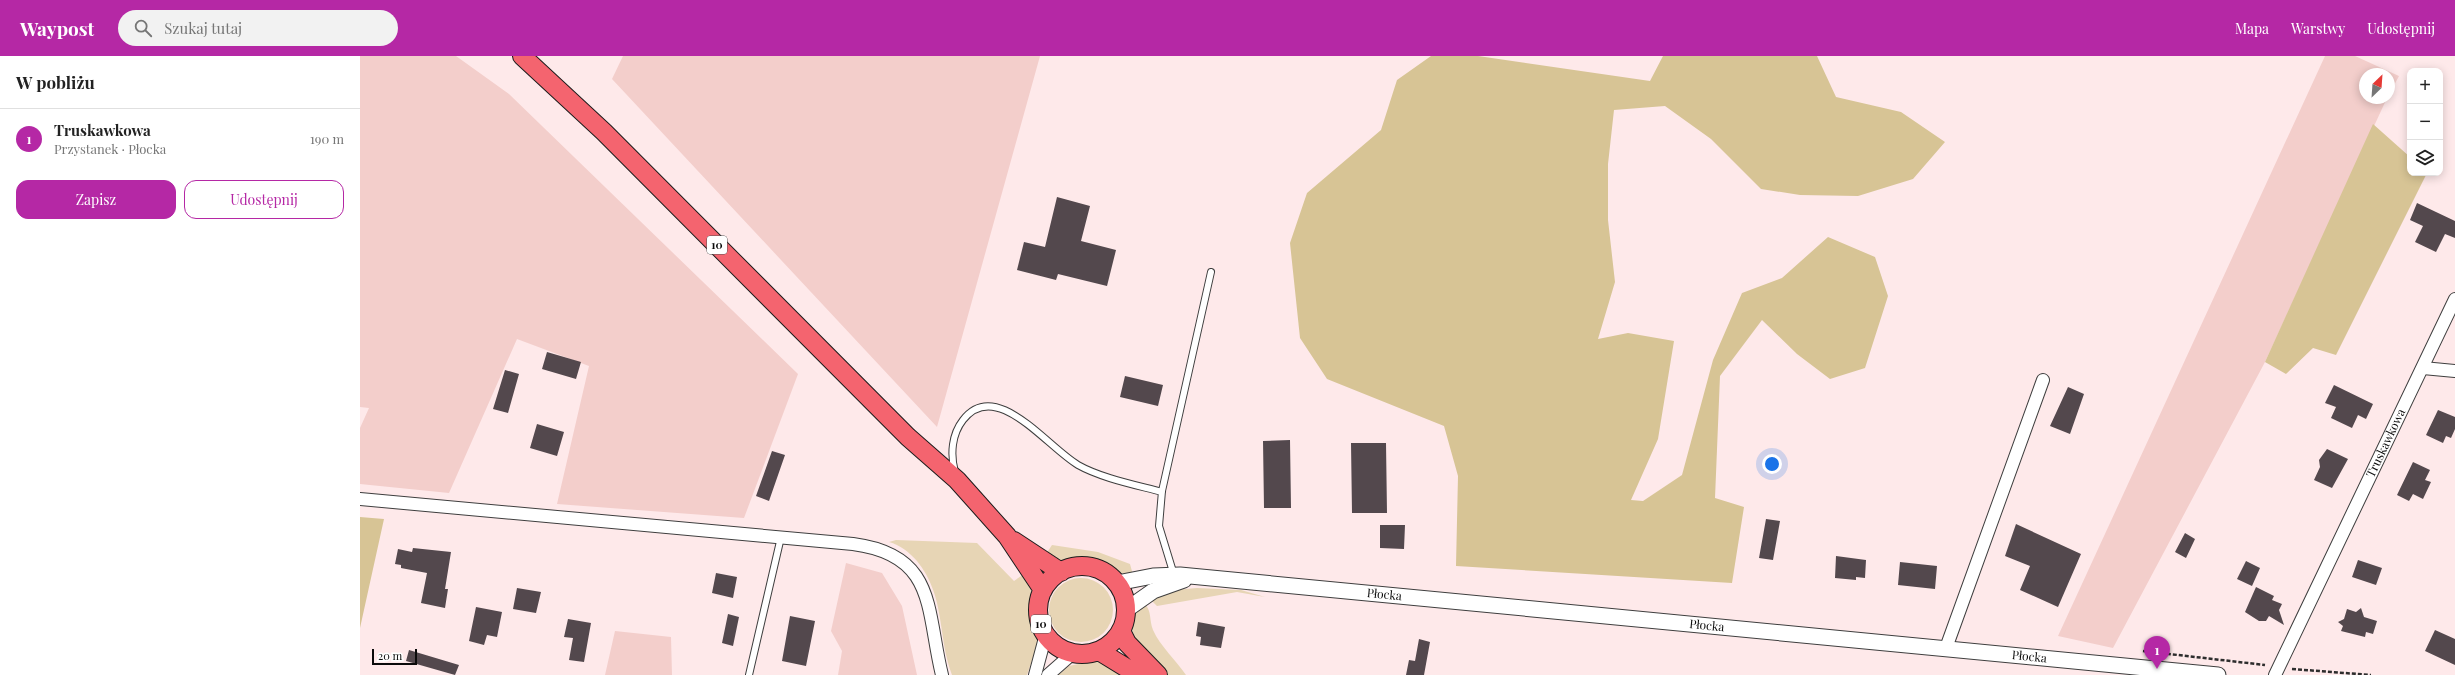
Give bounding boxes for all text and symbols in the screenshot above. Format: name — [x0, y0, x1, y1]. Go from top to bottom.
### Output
search box — [118, 10, 398, 46]
text: Waypost — [20, 15, 94, 41]
icon: search — [132, 17, 154, 39]
text: Szukaj tutaj — [164, 18, 242, 38]
text: Mapa — [2235, 19, 2269, 38]
text: Warstwy — [2291, 19, 2345, 38]
text: Udostępnij — [2367, 19, 2435, 38]
north arrow — [2359, 68, 2395, 104]
map controls — [2407, 68, 2443, 176]
button: + — [2407, 68, 2443, 104]
text: W pobliżu — [16, 71, 95, 93]
button: − — [2407, 104, 2443, 140]
text: Truskawkowa — [54, 120, 151, 140]
text: 1 — [27, 130, 31, 147]
text: 190 m — [310, 130, 344, 147]
text: Przystanek · Płocka — [54, 140, 166, 157]
button: layers — [2407, 140, 2443, 176]
button: Zapisz — [16, 180, 176, 219]
button: Udostępnij — [184, 180, 344, 219]
road number: 10 — [707, 236, 727, 254]
street label: Truskawkowa — [2362, 406, 2408, 480]
your location — [1762, 454, 1782, 474]
street label: Płocka — [1366, 584, 1403, 603]
road number: 10 — [1031, 615, 1051, 633]
street label: Płocka — [1689, 615, 1725, 634]
pin: 1 — [2144, 636, 2170, 669]
street label: Płocka — [2011, 646, 2048, 665]
scale bar — [372, 647, 417, 666]
text: 20 m — [378, 648, 402, 663]

